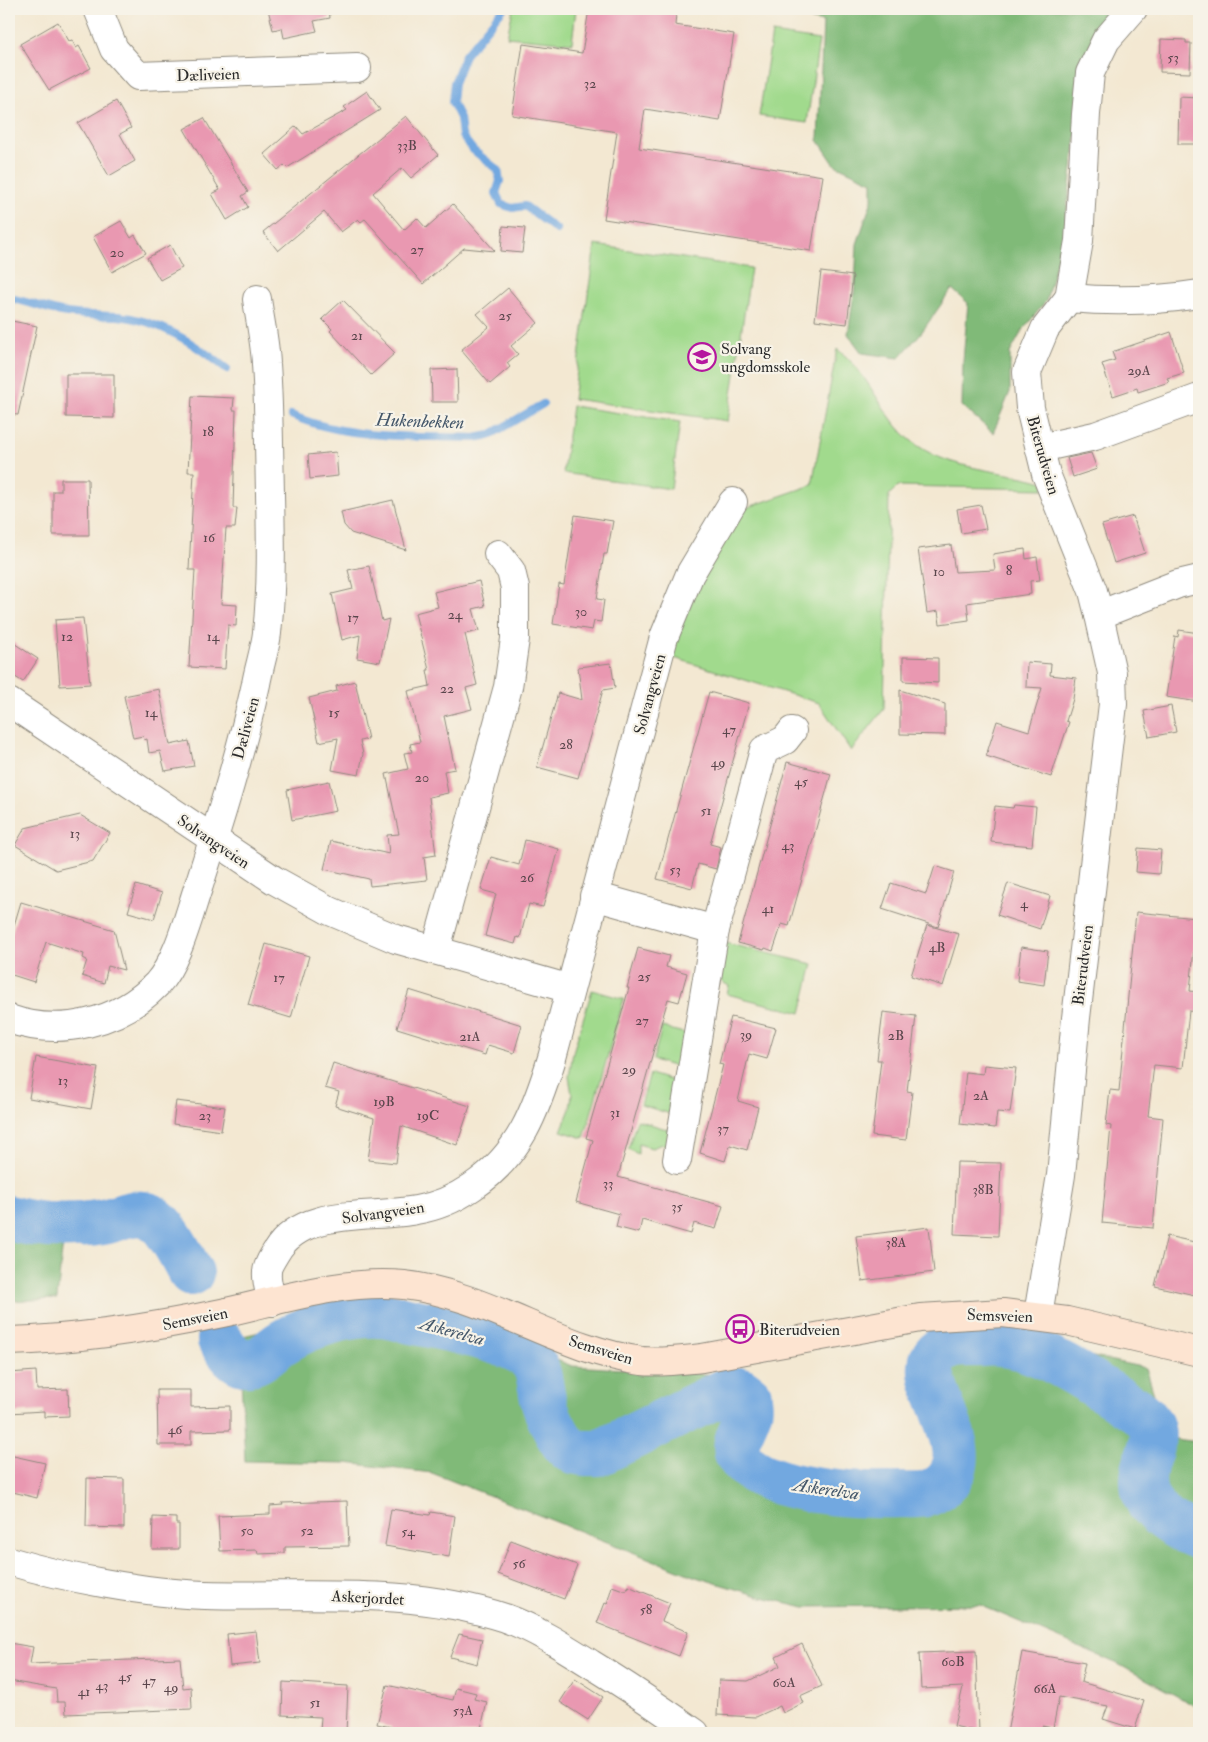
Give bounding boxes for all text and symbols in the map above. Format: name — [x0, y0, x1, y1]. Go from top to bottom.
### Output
house number: 53 — [1167, 49, 1179, 66]
street label: Dæliveien — [176, 64, 240, 86]
house number: 32 — [584, 75, 596, 92]
house number: 33B — [397, 137, 417, 154]
house number: 27 — [410, 241, 424, 258]
house number: 20 — [110, 244, 124, 261]
house number: 25 — [498, 307, 512, 324]
house number: 21 — [351, 327, 363, 344]
place label: Solvang ungdomsskole — [721, 339, 810, 377]
school or university icon: Solvang ungdomsskole — [687, 342, 717, 372]
house number: 29A — [1127, 362, 1151, 379]
water label: Hukenbekken — [374, 408, 465, 435]
street label: Biterudveien — [1022, 414, 1064, 497]
house number: 18 — [202, 423, 214, 440]
house number: 16 — [203, 529, 216, 546]
house number: 8 — [1006, 562, 1013, 579]
house number: 10 — [933, 563, 945, 580]
house number: 30 — [575, 603, 587, 620]
house number: 24 — [448, 606, 464, 623]
house number: 17 — [347, 609, 359, 626]
house number: 12 — [61, 628, 73, 645]
house number: 14 — [207, 628, 221, 645]
street label: Solvangveien — [630, 652, 670, 737]
house number: 22 — [440, 680, 454, 697]
street label: Dæliveien — [228, 695, 264, 762]
house number: 14 — [145, 704, 159, 721]
house number: 15 — [328, 704, 340, 721]
house number: 47 — [722, 721, 736, 738]
house number: 28 — [559, 736, 573, 753]
house number: 49 — [711, 754, 725, 771]
house number: 20 — [415, 769, 429, 786]
house number: 45 — [794, 773, 809, 790]
house number: 51 — [700, 802, 712, 819]
street label: Solvangveien — [173, 810, 253, 873]
house number: 13 — [70, 825, 80, 842]
house number: 43 — [782, 837, 794, 854]
house number: 53 — [669, 861, 681, 878]
house number: 26 — [520, 869, 535, 886]
house number: 4 — [1020, 895, 1029, 912]
house number: 41 — [762, 900, 774, 917]
street label: Biterudveien — [1068, 924, 1098, 1007]
house number: 4B — [929, 939, 945, 956]
house number: 25 — [637, 968, 651, 985]
house number: 17 — [273, 969, 285, 986]
house number: 27 — [635, 1012, 649, 1029]
house number: 39 — [740, 1026, 752, 1043]
house number: 2B — [888, 1027, 904, 1044]
house number: 21A — [460, 1028, 481, 1045]
house number: 29 — [622, 1061, 636, 1078]
house number: 13 — [58, 1072, 68, 1089]
house number: 2A — [973, 1087, 989, 1104]
house number: 19B — [373, 1093, 395, 1110]
house number: 31 — [610, 1104, 620, 1121]
house number: 23 — [199, 1107, 211, 1124]
house number: 19C — [417, 1107, 439, 1124]
house number: 37 — [717, 1120, 729, 1137]
house number: 33 — [603, 1175, 613, 1192]
house number: 38B — [972, 1181, 994, 1198]
street label: Solvangveien — [341, 1197, 426, 1229]
house number: 35 — [671, 1198, 684, 1215]
house number: 38A — [886, 1234, 907, 1251]
street label: Semsveien — [161, 1303, 230, 1335]
street label: Semsveien — [967, 1305, 1033, 1327]
water label: Askerelva — [415, 1311, 487, 1351]
bus stop icon: Biterudveien — [725, 1314, 755, 1344]
place label: Biterudveien — [759, 1320, 840, 1340]
street label: Semsveien — [566, 1331, 635, 1369]
house number: 46 — [168, 1421, 183, 1438]
water label: Askerelva — [790, 1473, 860, 1505]
house number: 50 — [240, 1522, 254, 1539]
house number: 52 — [300, 1522, 314, 1539]
house number: 54 — [401, 1523, 416, 1540]
house number: 56 — [512, 1555, 527, 1572]
street label: Askerjordet — [330, 1586, 405, 1610]
house number: 58 — [640, 1601, 653, 1618]
house number: 60B — [941, 1653, 965, 1670]
house number: 45 — [118, 1668, 133, 1685]
house number: 47 — [142, 1672, 156, 1689]
house number: 60A — [772, 1674, 796, 1691]
house number: 43 — [96, 1677, 108, 1694]
house number: 49 — [164, 1679, 178, 1696]
house number: 66A — [1033, 1680, 1057, 1697]
house number: 41 — [78, 1683, 90, 1700]
house number: 51 — [309, 1694, 321, 1711]
house number: 53A — [453, 1702, 473, 1719]

